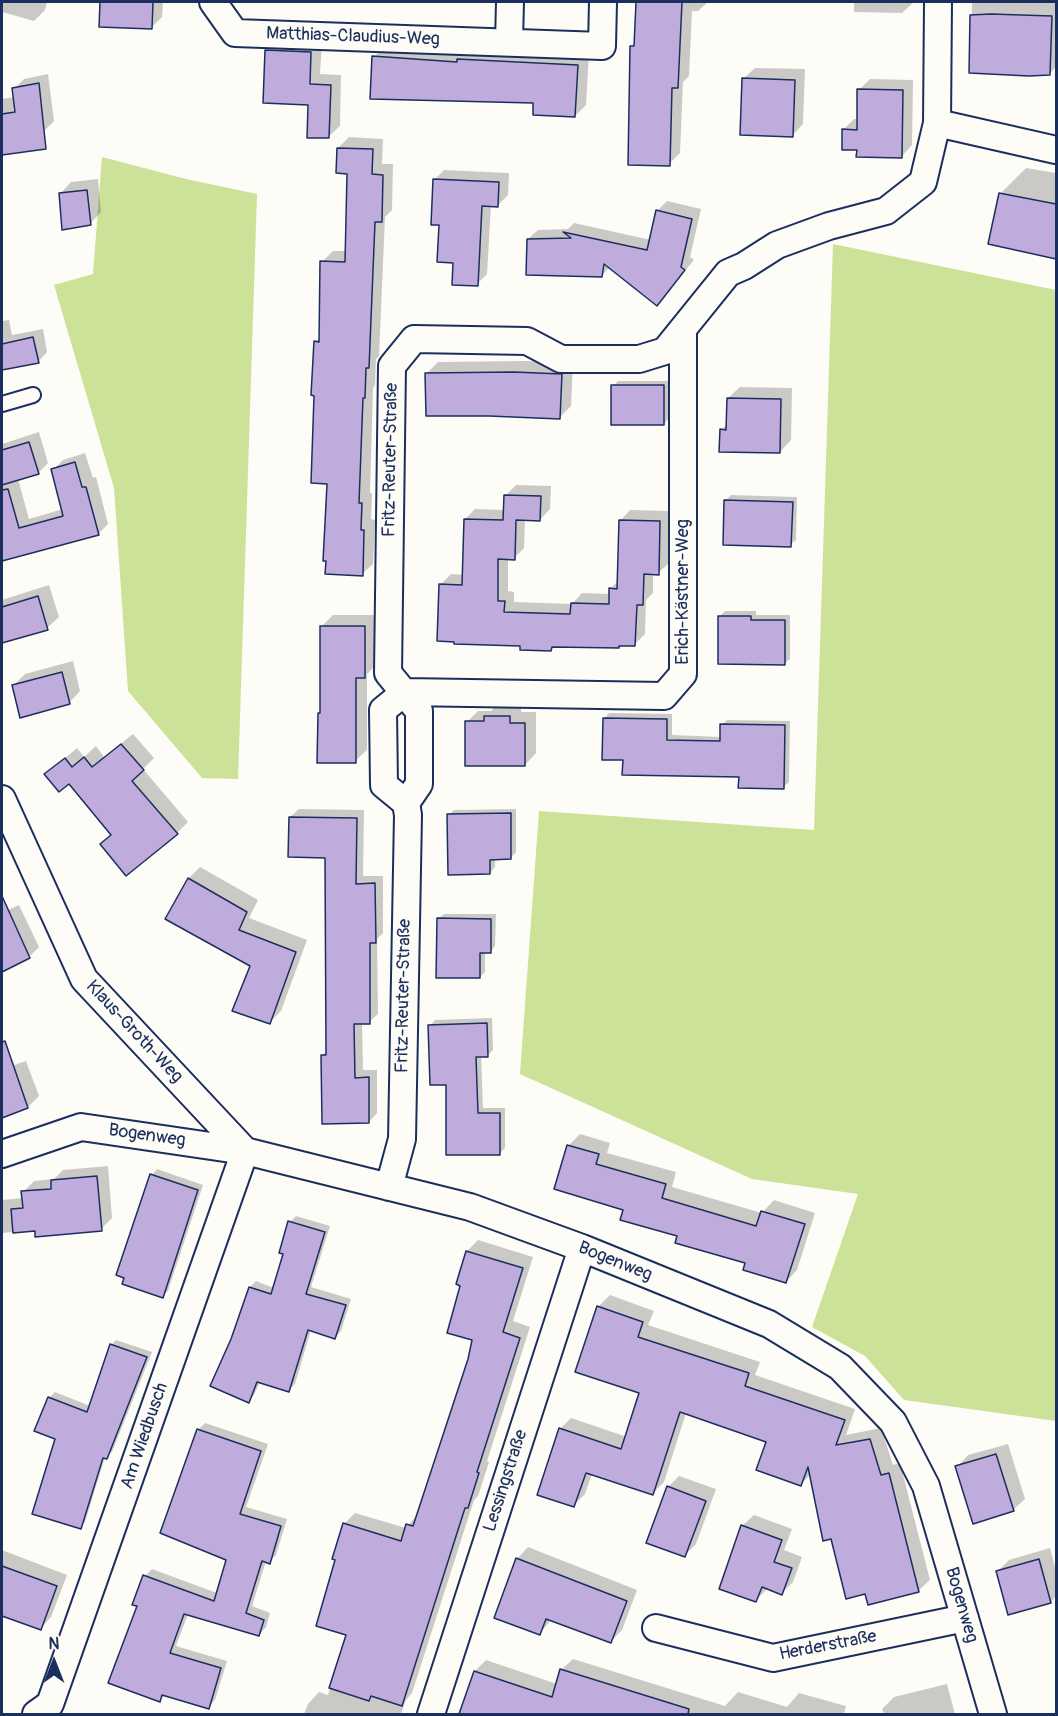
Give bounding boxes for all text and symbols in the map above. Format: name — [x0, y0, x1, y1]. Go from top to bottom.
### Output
street label: Matthias-Claudius-Weg — [266, 23, 440, 51]
street label: Fritz-Reuter-Straße — [379, 383, 403, 537]
street label: Erich-Kästner-Weg — [672, 519, 694, 665]
street label: Fritz-Reuter-Straße — [392, 919, 416, 1073]
street label: Klaus-Groth-Weg — [81, 976, 187, 1088]
street label: Bogenweg — [107, 1120, 187, 1152]
street label: Bogenweg — [575, 1237, 655, 1287]
street label: Am Wiedbusch — [117, 1380, 173, 1492]
street label: Lessingstraße — [479, 1427, 533, 1535]
street label: Bogenweg — [940, 1565, 982, 1645]
street label: Herderstraße — [777, 1626, 879, 1666]
north arrow — [24, 1632, 84, 1692]
text: N — [49, 1634, 59, 1654]

